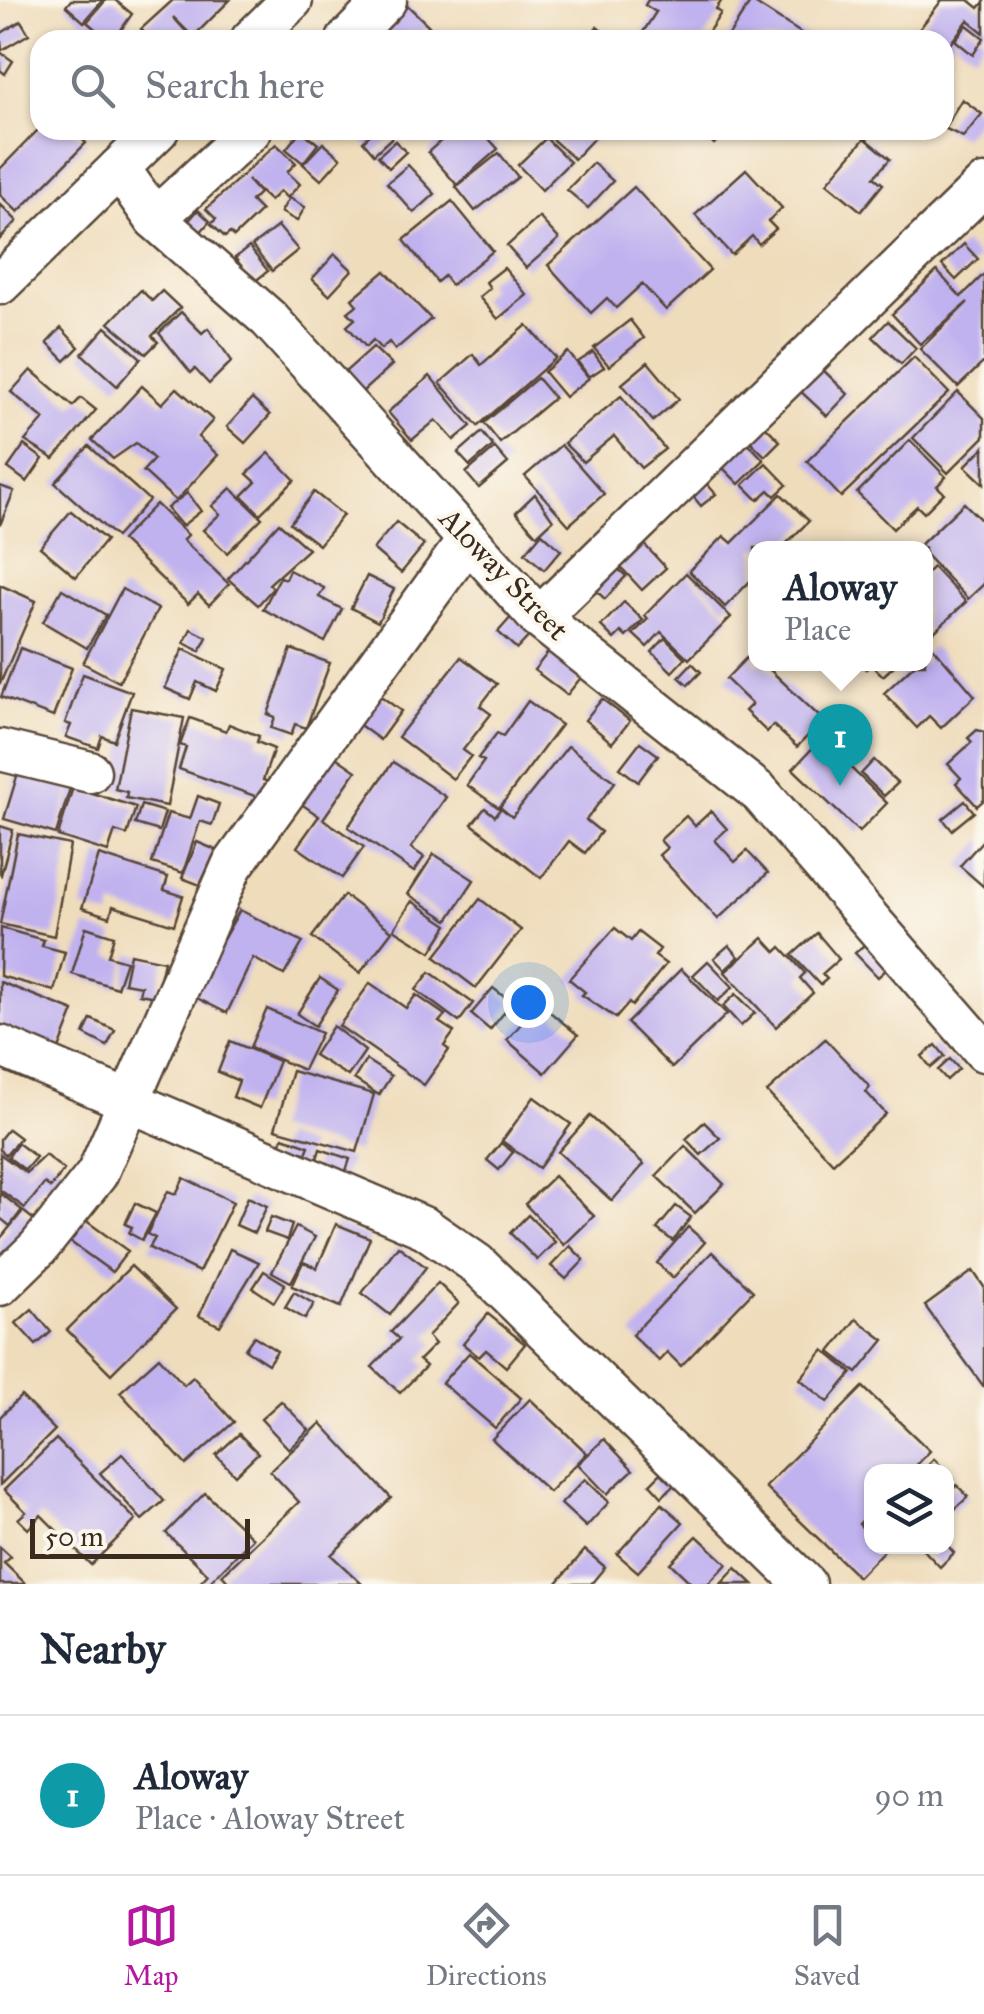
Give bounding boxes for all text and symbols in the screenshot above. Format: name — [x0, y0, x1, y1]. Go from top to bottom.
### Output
search box — [30, 30, 954, 140]
icon: search — [65, 58, 120, 113]
text: Search here — [145, 62, 325, 108]
street label: Aloway Street — [431, 499, 576, 648]
popup — [748, 541, 933, 671]
text: Aloway — [784, 564, 897, 610]
text: Place — [784, 610, 851, 649]
pin: 1 — [808, 704, 872, 786]
your location — [503, 977, 554, 1028]
map controls — [864, 1464, 954, 1554]
button: layers — [864, 1464, 954, 1554]
scale bar — [30, 1514, 250, 1558]
text: 50 m — [45, 1519, 104, 1554]
text: Nearby — [40, 1623, 165, 1675]
text: Aloway — [135, 1753, 248, 1799]
text: 1 — [66, 1776, 79, 1815]
text: 90 m — [874, 1776, 944, 1815]
text: Place · Aloway Street — [135, 1799, 405, 1838]
tab: Map — [124, 1898, 179, 1993]
tab: Directions — [426, 1898, 547, 1993]
tab: Saved — [794, 1898, 860, 1993]

